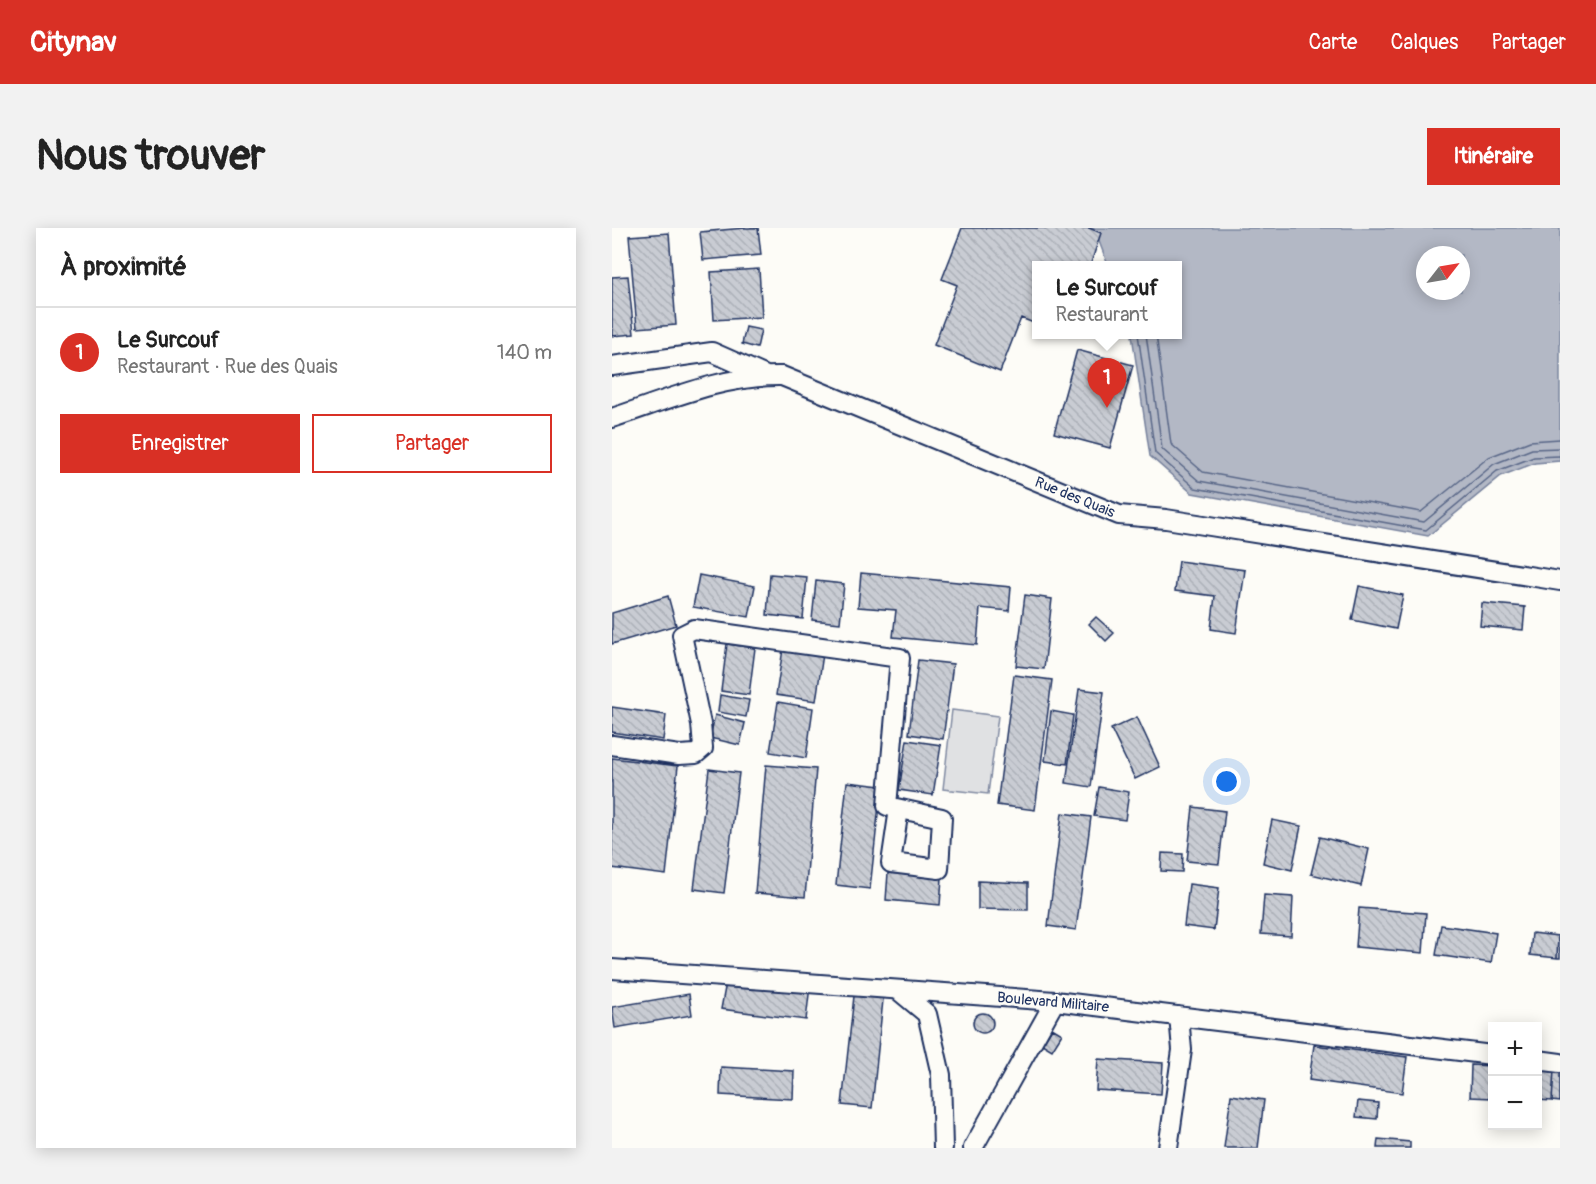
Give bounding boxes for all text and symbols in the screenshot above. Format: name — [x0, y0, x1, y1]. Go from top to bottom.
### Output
text: Citynav — [30, 25, 117, 60]
text: Carte — [1308, 29, 1357, 56]
text: Calques — [1390, 29, 1458, 56]
text: Partager — [1491, 29, 1566, 56]
button: Itinéraire — [1427, 128, 1560, 185]
text: Nous trouver — [36, 130, 265, 182]
north arrow — [1416, 246, 1470, 300]
text: À proximité — [60, 251, 187, 283]
popup — [1032, 261, 1182, 339]
text: Le Surcouf — [1056, 274, 1158, 302]
text: Restaurant — [1056, 302, 1148, 327]
text: Le Surcouf — [117, 326, 220, 354]
text: 1 — [76, 340, 83, 365]
text: 140 m — [497, 340, 552, 365]
text: Restaurant · Rue des Quais — [117, 354, 338, 379]
pin: 1 — [1088, 358, 1126, 408]
button: Enregistrer — [60, 414, 300, 473]
button: Partager — [312, 414, 552, 473]
street label: Rue des Quais — [1032, 473, 1118, 522]
your location — [1212, 767, 1241, 796]
street label: Boulevard Militaire — [996, 988, 1110, 1017]
map controls — [1488, 1022, 1542, 1130]
button: + — [1488, 1022, 1542, 1076]
button: − — [1488, 1076, 1542, 1130]

